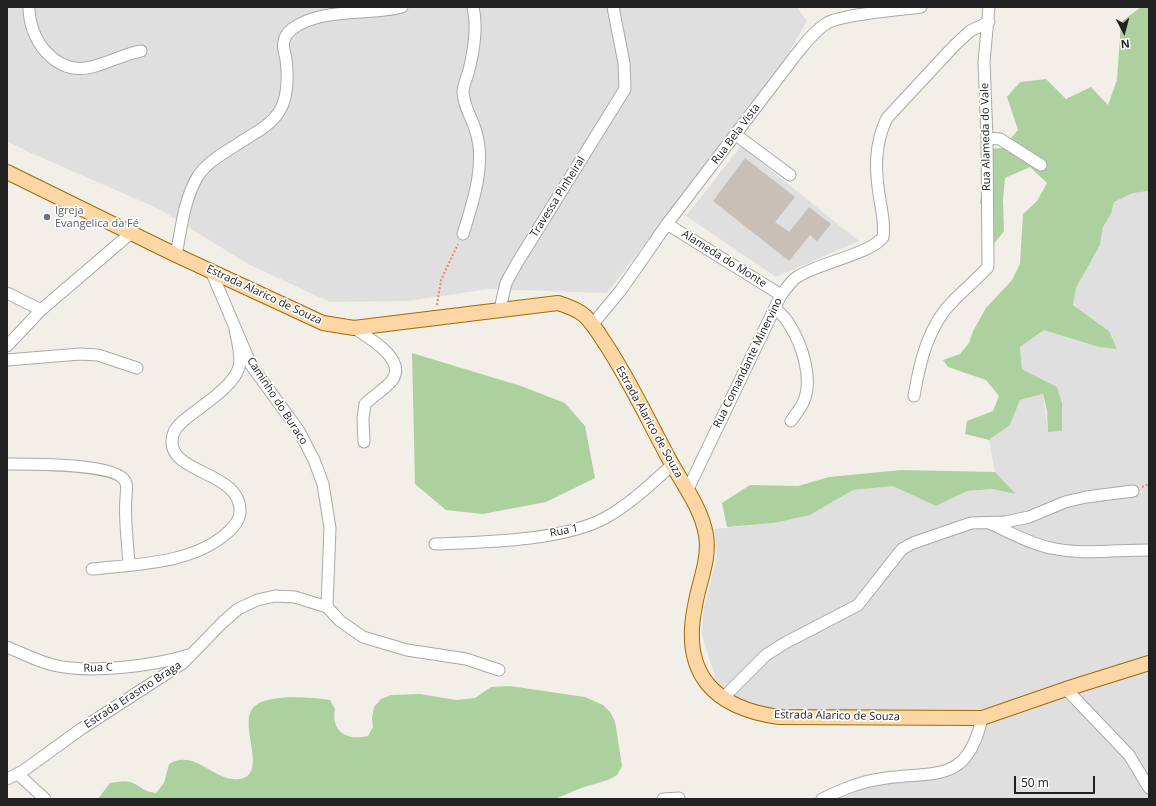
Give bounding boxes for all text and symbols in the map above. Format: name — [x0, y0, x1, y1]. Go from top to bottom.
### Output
north arrow — [1104, 12, 1144, 52]
text: N — [1120, 37, 1131, 52]
street label: Rua Alameda do Vale — [978, 83, 994, 191]
street label: Rua Bela Vista — [709, 101, 763, 167]
street label: Travessa Pinheiral — [528, 154, 588, 240]
place label: Igreja Evangelica da Fé — [55, 204, 139, 230]
marker: Igreja Evangelica da Fé — [42, 212, 52, 222]
street label: Alameda do Monte — [679, 228, 769, 290]
street label: Estrada Alarico de Souza — [204, 262, 324, 328]
street label: Rua Comandante Minervino — [711, 296, 785, 430]
street label: Caminho do Buraco — [244, 355, 310, 447]
street label: Estrada Alarico de Souza — [613, 364, 685, 480]
street label: Rua 1 — [549, 522, 579, 540]
street label: Estrada Erasmo Braga — [82, 659, 184, 731]
street label: Rua C — [83, 661, 113, 675]
street label: Estrada Alarico de Souza — [774, 708, 900, 724]
scale bar — [1016, 768, 1097, 794]
text: 50 m — [1021, 774, 1049, 791]

